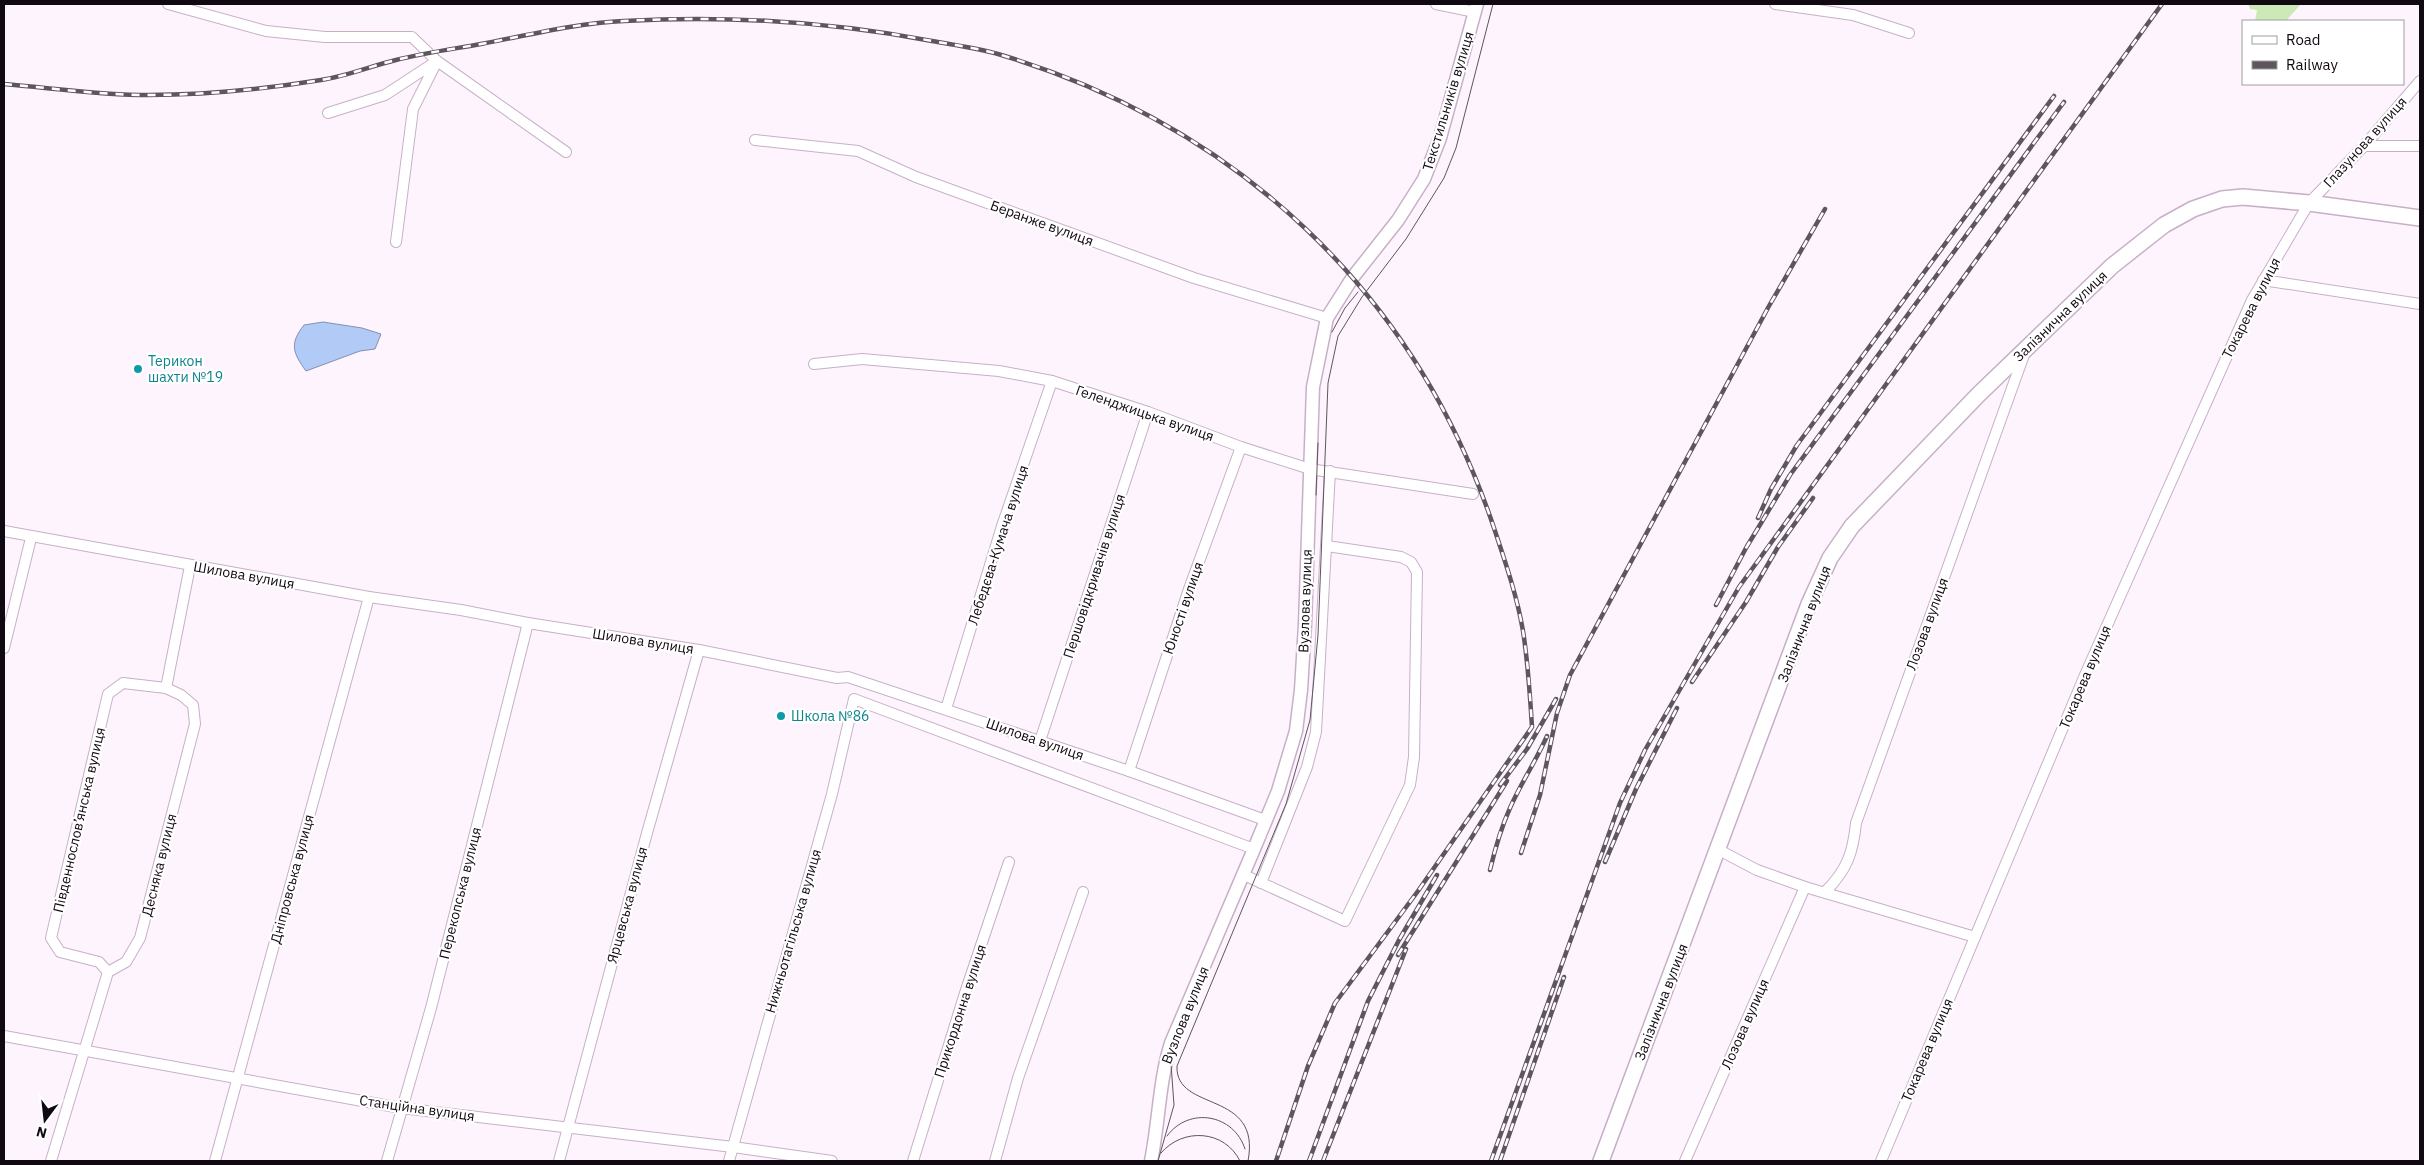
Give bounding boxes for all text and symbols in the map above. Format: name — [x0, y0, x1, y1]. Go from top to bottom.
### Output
legend — [2242, 20, 2404, 85]
street label: Текстильників вулиця — [1418, 29, 1478, 173]
text: Road — [2286, 30, 2321, 49]
text: Railway — [2286, 55, 2339, 74]
street label: Глазунова вулиця — [2319, 93, 2411, 191]
street label: Беранже вулиця — [988, 196, 1096, 250]
street label: Токарева вулиця — [2218, 255, 2284, 361]
street label: Залізнична вулиця — [2009, 267, 2111, 365]
place label: Терикон шахти №19 — [148, 352, 223, 386]
marker: Терикон шахти №19 — [132, 363, 144, 375]
street label: Геленджицька вулиця — [1074, 381, 1216, 445]
street label: Лебедєва-Кумача вулиця — [964, 463, 1032, 627]
street label: Першовідкривачів вулиця — [1059, 491, 1129, 661]
street label: Вузлова вулиця — [1294, 549, 1316, 653]
street label: Шилова вулиця — [192, 557, 296, 593]
street label: Юності вулиця — [1159, 559, 1207, 657]
street label: Залізнична вулиця — [1773, 563, 1835, 685]
street label: Лозова вулиця — [1902, 575, 1952, 673]
street label: Токарева вулиця — [2055, 622, 2115, 732]
street label: Шилова вулиця — [591, 624, 695, 658]
place label: Школа №86 — [791, 707, 870, 725]
marker: Школа №86 — [775, 710, 787, 722]
street label: Шилова вулиця — [984, 714, 1086, 764]
street label: Південнослов’янська вулиця — [49, 726, 109, 914]
street label: Десняка вулиця — [138, 812, 180, 918]
street label: Дніпровська вулиця — [266, 813, 318, 945]
street label: Перекопська вулиця — [435, 825, 485, 961]
street label: Ярцевська вулиця — [603, 845, 651, 965]
street label: Нижньотагільська вулиця — [761, 847, 825, 1015]
street label: Залізнична вулиця — [1630, 941, 1692, 1063]
street label: Прикордонна вулиця — [930, 942, 990, 1080]
street label: Вузлова вулиця — [1157, 964, 1213, 1066]
street label: Лозова вулиця — [1717, 976, 1773, 1072]
street label: Токарева вулиця — [1897, 995, 1957, 1105]
street label: Станційна вулиця — [358, 1091, 476, 1125]
north arrow — [20, 1095, 70, 1145]
text: N — [34, 1123, 49, 1143]

